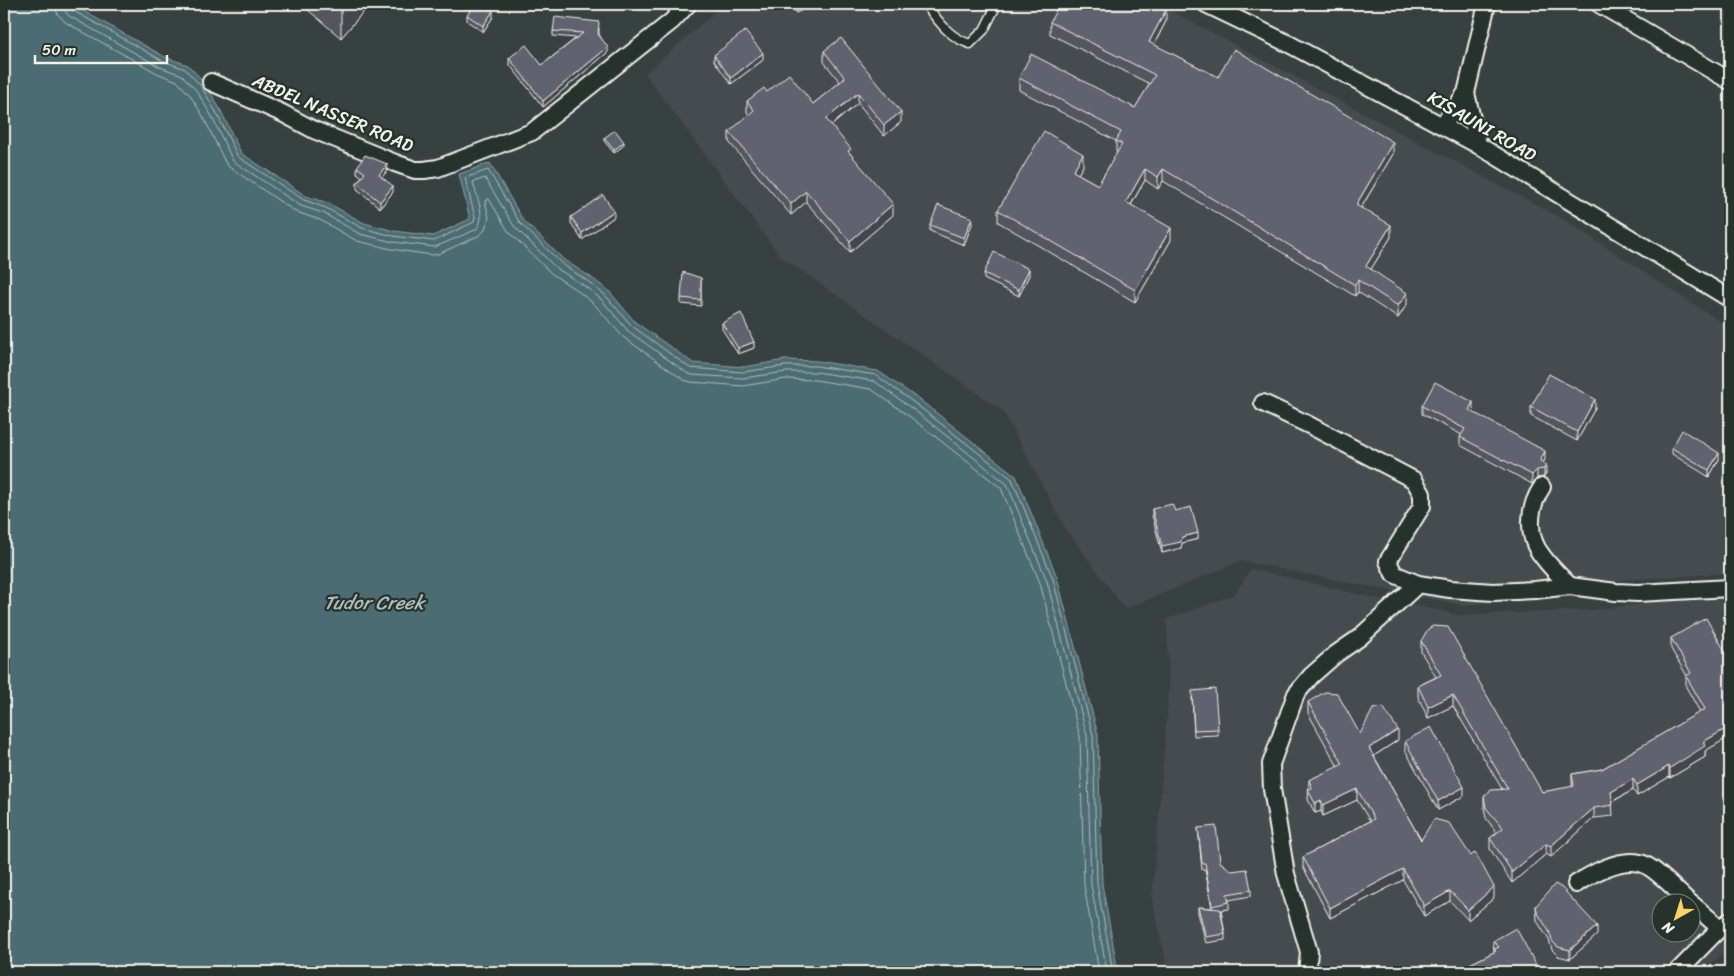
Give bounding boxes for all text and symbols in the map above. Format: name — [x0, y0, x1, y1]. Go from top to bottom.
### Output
scale bar — [35, 32, 168, 64]
text: 50 m — [42, 37, 77, 63]
street label: ABDEL NASSER ROAD — [246, 64, 419, 162]
street label: KISAUNI ROAD — [1421, 82, 1543, 170]
water label: Tudor Creek — [324, 586, 427, 619]
north arrow — [1652, 894, 1702, 944]
text: N — [1656, 915, 1681, 941]

